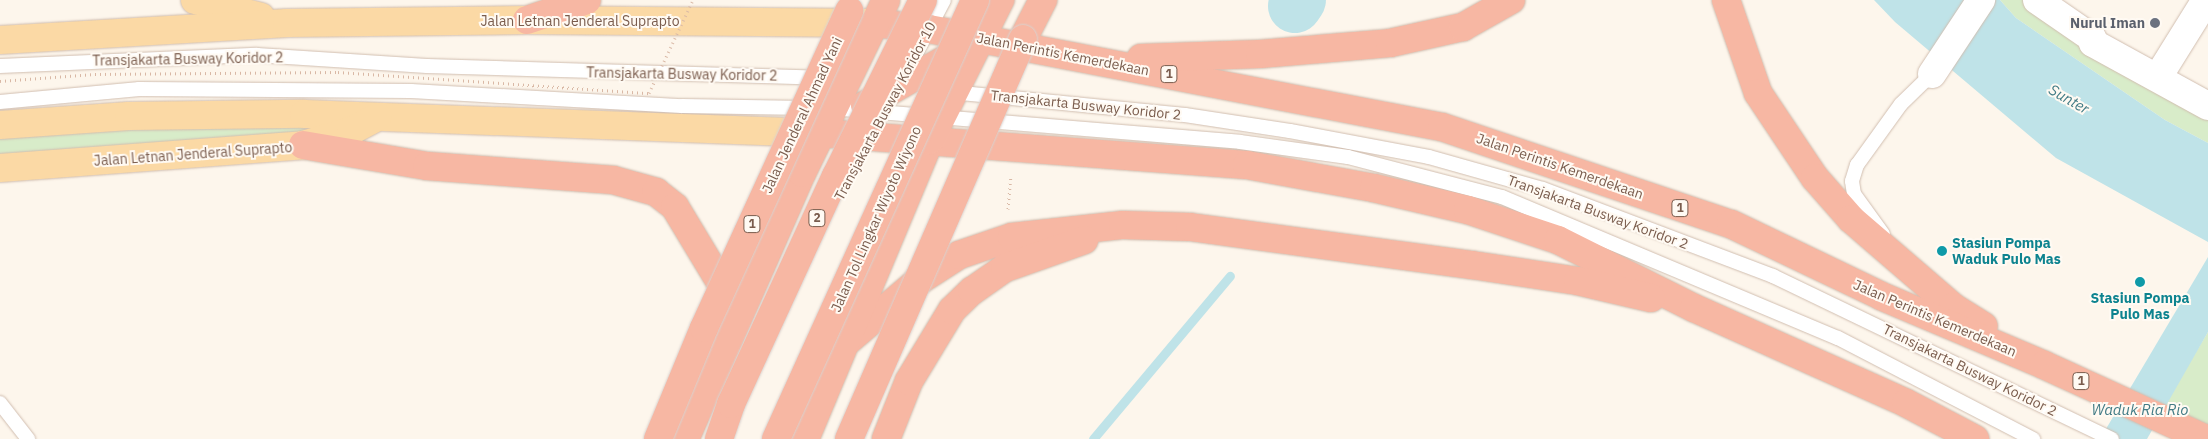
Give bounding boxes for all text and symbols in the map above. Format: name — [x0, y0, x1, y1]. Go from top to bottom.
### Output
street label: Jalan Letnan Jenderal Suprapto — [480, 13, 680, 29]
place label: Nurul Iman — [2070, 15, 2145, 31]
marker: Nurul Iman — [2149, 17, 2161, 29]
street label: Transjakarta Busway Koridor 10 — [831, 19, 939, 203]
street label: Jalan Perintis Kemerdekaan — [975, 29, 1151, 79]
street label: Jalan Jenderal Ahmad Yani — [758, 34, 846, 196]
street label: Transjakarta Busway Koridor 2 — [92, 49, 284, 69]
street label: Transjakarta Busway Koridor 2 — [586, 64, 778, 84]
road number: 1 — [1160, 64, 1178, 84]
water label: Sunter — [2046, 80, 2092, 118]
street label: Transjakarta Busway Koridor 2 — [990, 87, 1182, 123]
street label: Jalan Tol Lingkar Wiyoto Wiyono — [827, 124, 925, 314]
street label: Jalan Perintis Kemerdekaan — [1474, 130, 1646, 202]
street label: Jalan Letnan Jenderal Suprapto — [93, 139, 293, 169]
street label: Transjakarta Busway Koridor 2 — [1505, 171, 1691, 253]
road number: 1 — [1671, 198, 1689, 218]
road number: 2 — [808, 208, 826, 228]
road number: 1 — [743, 214, 761, 233]
place label: Stasiun Pompa Waduk Pulo Mas — [1952, 235, 2061, 268]
marker: Stasiun Pompa Waduk Pulo Mas — [1936, 245, 1948, 257]
street label: Jalan Perintis Kemerdekaan — [1851, 276, 2019, 360]
marker: Stasiun Pompa Pulo Mas — [2134, 276, 2146, 288]
place label: Stasiun Pompa Pulo Mas — [2091, 290, 2189, 322]
street label: Transjakarta Busway Koridor 2 — [1880, 321, 2060, 419]
road number: 1 — [2072, 372, 2090, 391]
water label: Waduk Ria Rio — [2091, 401, 2189, 419]

